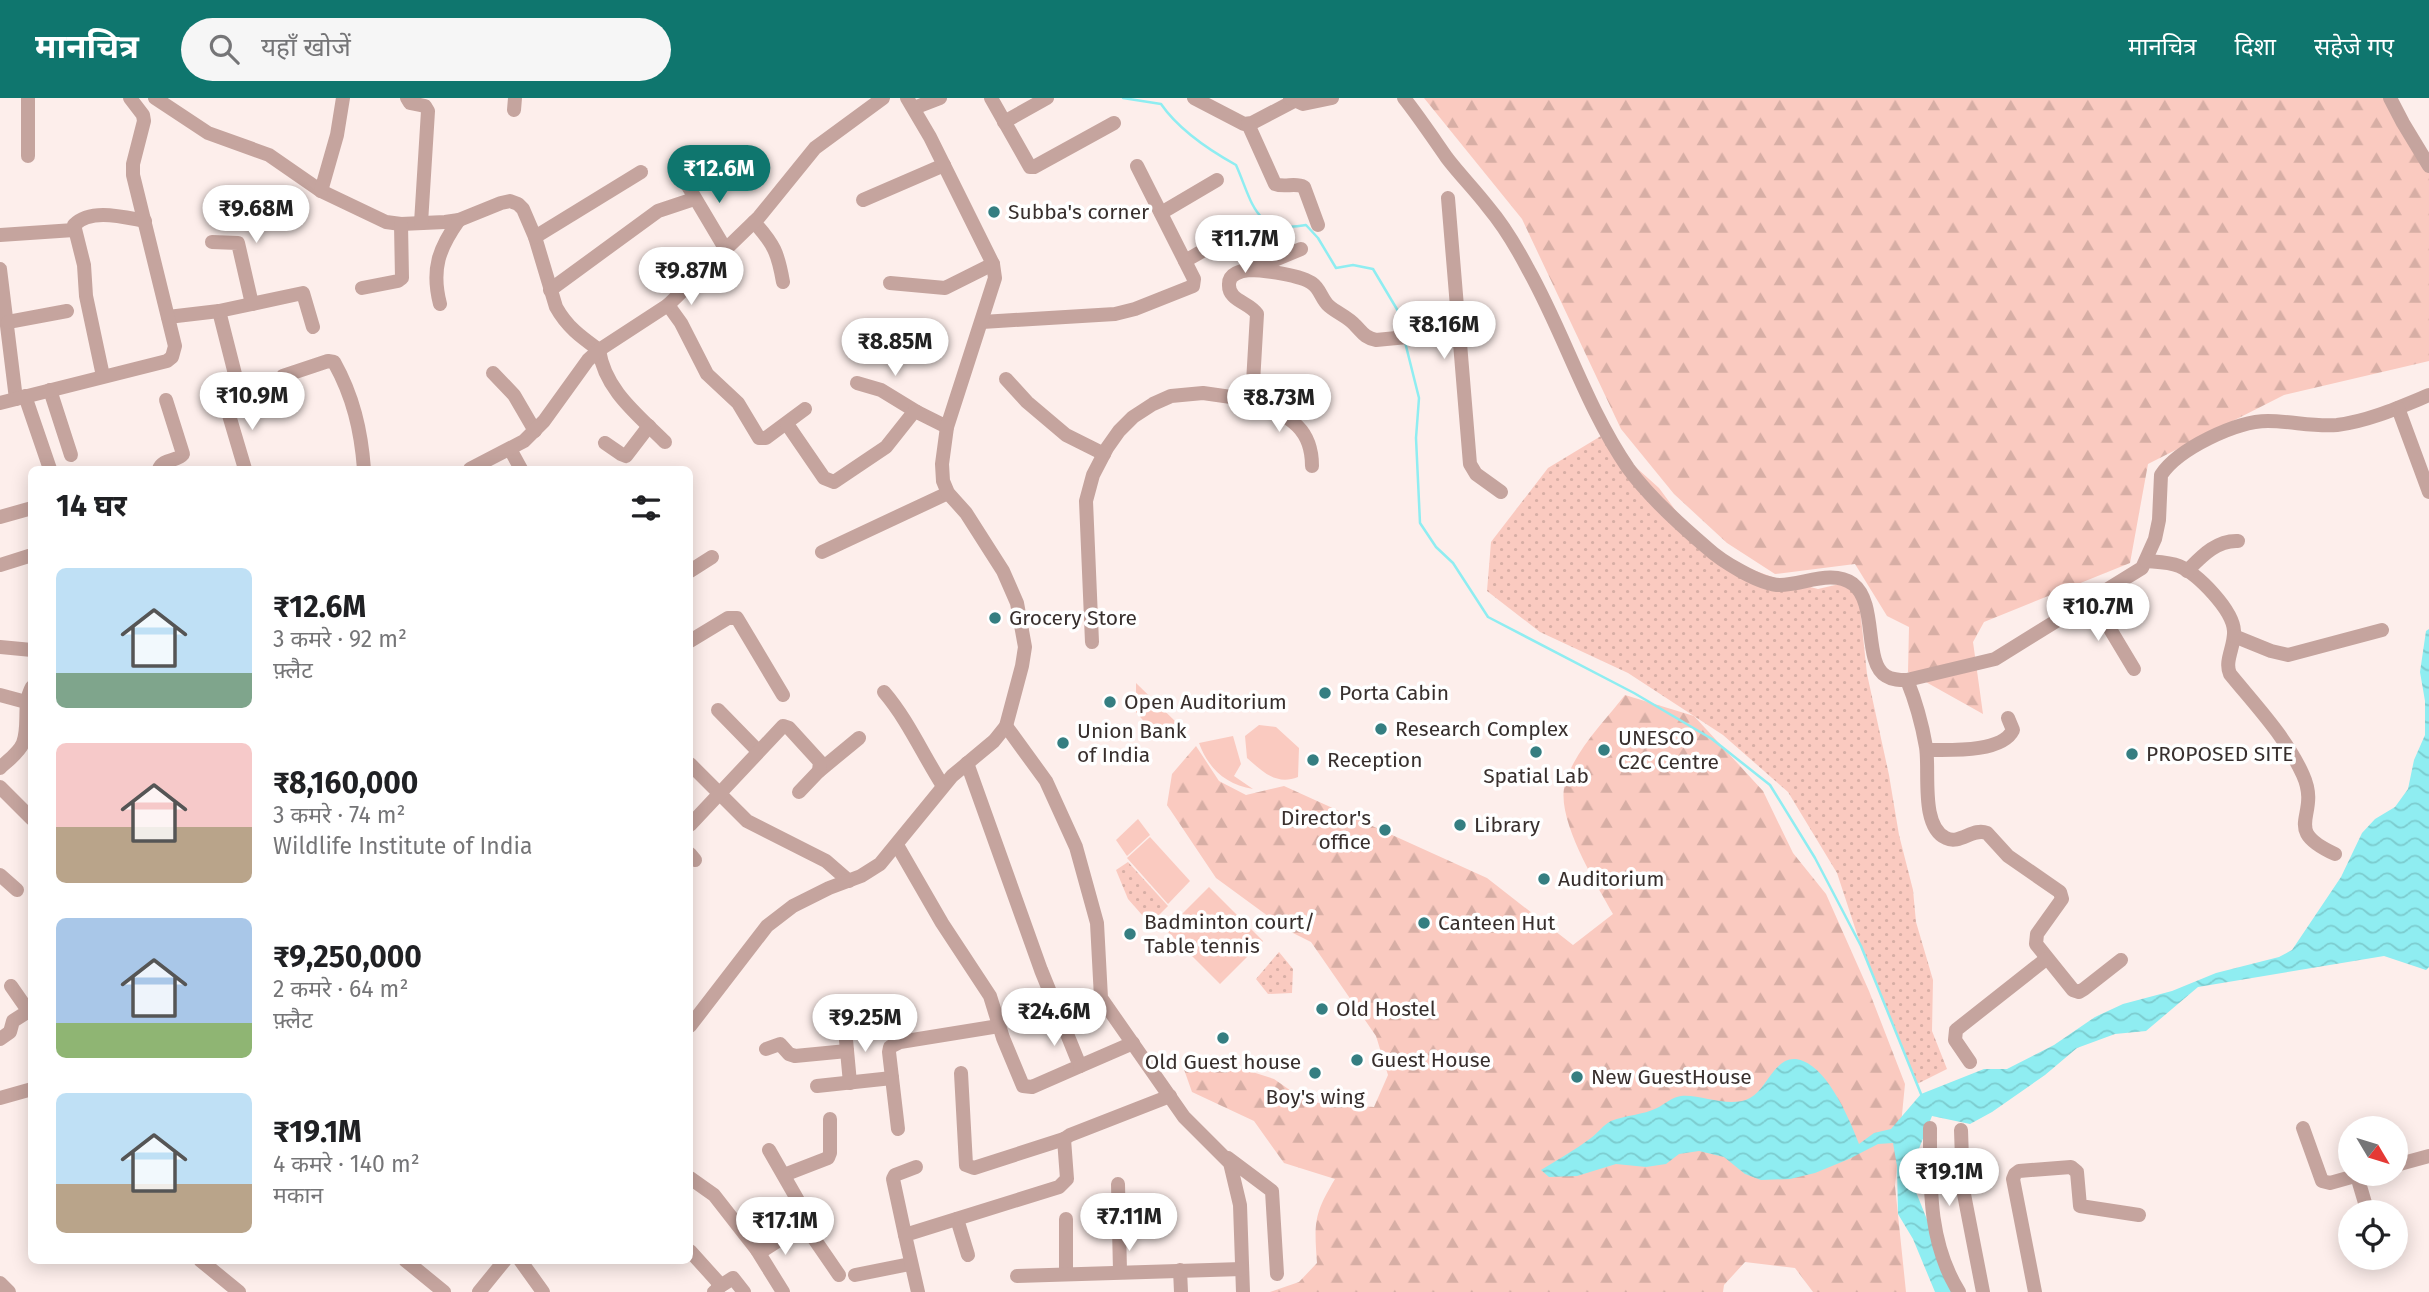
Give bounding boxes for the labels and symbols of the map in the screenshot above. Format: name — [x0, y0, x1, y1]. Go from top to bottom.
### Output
pin: ₹12.6M — [662, 146, 776, 205]
pin: ₹9.68M — [199, 186, 313, 245]
place label: Subba's corner — [1008, 199, 1149, 225]
marker: Subba's corner — [986, 204, 1002, 220]
pin: ₹11.7M — [1188, 216, 1302, 275]
pin: ₹9.87M — [634, 248, 748, 307]
pin: ₹8.16M — [1387, 302, 1501, 361]
pin: ₹8.85M — [838, 318, 952, 378]
pin: ₹10.9M — [195, 372, 309, 432]
pin: ₹8.73M — [1222, 374, 1336, 434]
pin: ₹10.7M — [2041, 584, 2155, 643]
place label: Grocery Store — [1009, 605, 1137, 631]
marker: Grocery Store — [987, 610, 1003, 626]
place label: Porta Cabin — [1339, 680, 1449, 706]
marker: Porta Cabin — [1317, 685, 1333, 701]
place label: Open Auditorium — [1124, 689, 1287, 715]
marker: Open Auditorium — [1102, 694, 1118, 710]
place label: Research Complex — [1395, 716, 1569, 742]
place label: Union Bank of India — [1077, 718, 1187, 768]
marker: Research Complex — [1373, 721, 1389, 737]
place label: UNESCO C2C Centre — [1618, 725, 1719, 775]
marker: Union Bank of India — [1055, 735, 1071, 751]
place label: PROPOSED SITE — [2146, 741, 2293, 767]
marker: UNESCO C2C Centre — [1596, 742, 1612, 758]
marker: Spatial Lab — [1528, 744, 1544, 760]
marker: PROPOSED SITE — [2124, 746, 2140, 762]
place label: Reception — [1327, 747, 1422, 773]
marker: Reception — [1305, 752, 1321, 768]
place label: Spatial Lab — [1483, 763, 1589, 789]
place label: Director's office — [1281, 805, 1371, 855]
place label: Library — [1474, 812, 1541, 838]
marker: Library — [1452, 817, 1468, 833]
marker: Director's office — [1377, 822, 1393, 838]
place label: Auditorium — [1558, 866, 1665, 892]
marker: Auditorium — [1536, 871, 1552, 887]
place label: Badminton court/ Table tennis — [1144, 909, 1315, 959]
place label: Canteen Hut — [1438, 910, 1556, 936]
marker: Canteen Hut — [1416, 915, 1432, 931]
marker: Badminton court/ Table tennis — [1122, 926, 1138, 942]
pin: ₹24.6M — [997, 988, 1111, 1048]
pin: ₹9.25M — [808, 995, 922, 1054]
place label: Old Hostel — [1336, 996, 1436, 1022]
marker: Old Hostel — [1314, 1001, 1330, 1017]
marker: Old Guest house — [1215, 1030, 1231, 1046]
place label: Guest House — [1371, 1047, 1491, 1073]
place label: Old Guest house — [1145, 1049, 1301, 1075]
marker: Guest House — [1349, 1052, 1365, 1068]
place label: New GuestHouse — [1591, 1064, 1752, 1090]
marker: Boy's wing — [1307, 1065, 1323, 1081]
marker: New GuestHouse — [1569, 1069, 1585, 1085]
place label: Boy's wing — [1265, 1084, 1365, 1110]
north arrow — [2338, 1116, 2408, 1186]
pin: ₹19.1M — [1892, 1148, 2006, 1208]
pin: ₹7.11M — [1072, 1194, 1186, 1253]
pin: ₹17.1M — [728, 1198, 842, 1257]

